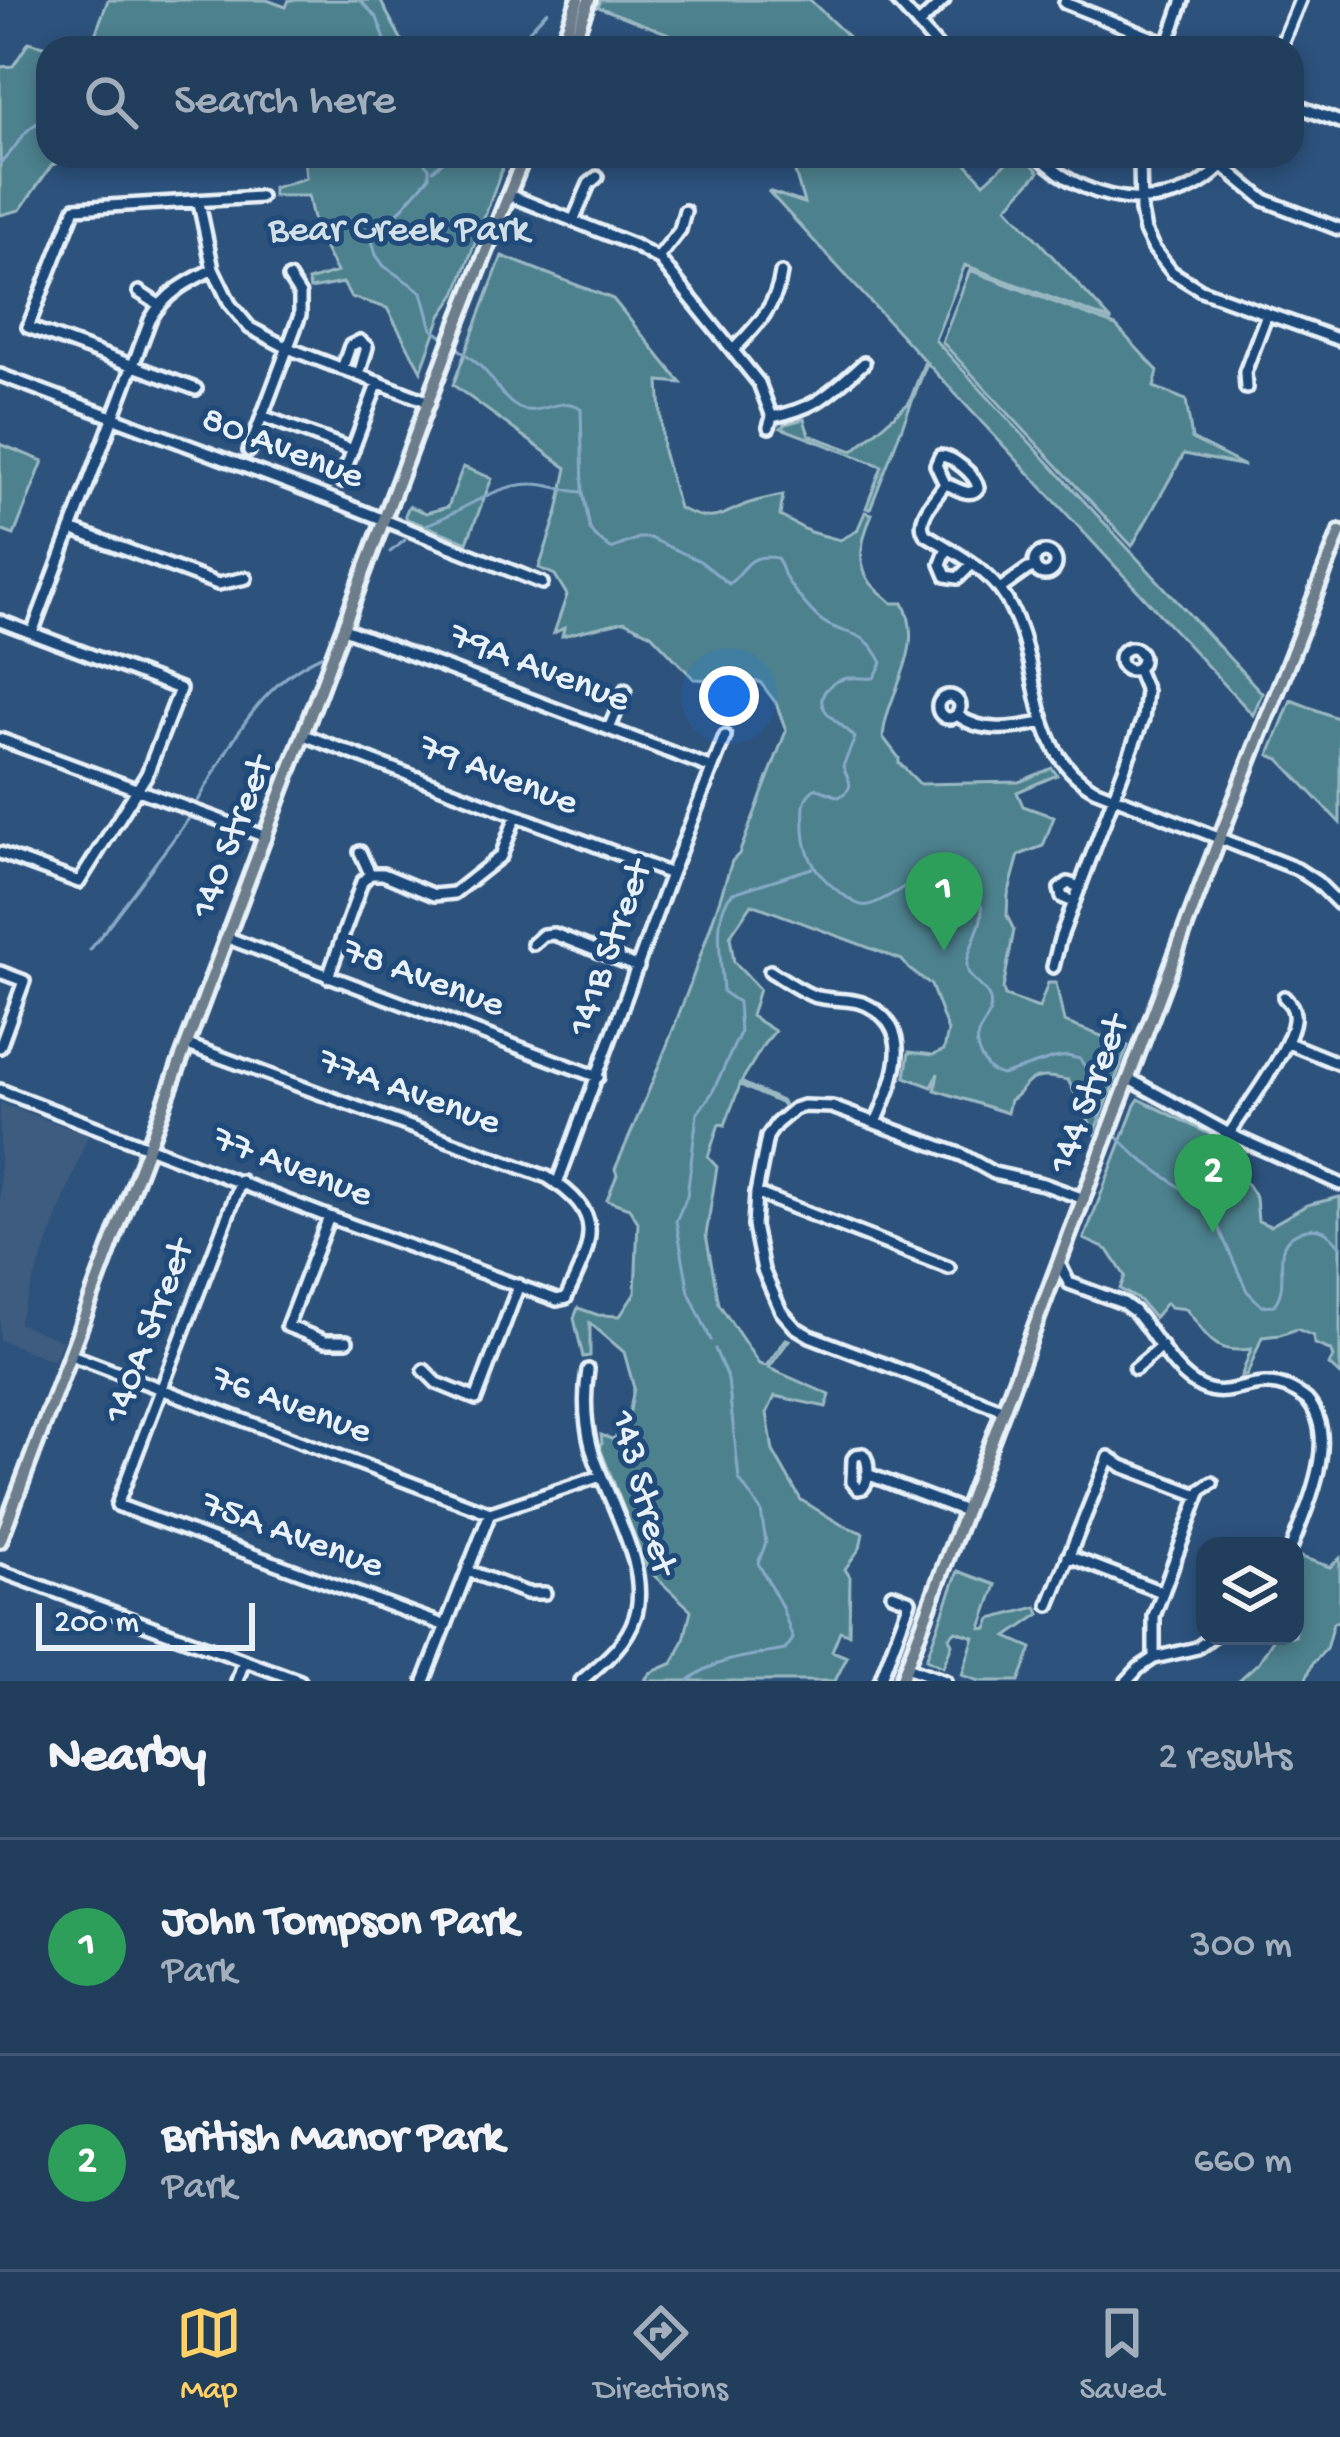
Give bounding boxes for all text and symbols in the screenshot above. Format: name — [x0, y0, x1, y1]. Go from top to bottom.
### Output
search box — [36, 36, 1304, 168]
icon: search — [78, 69, 144, 135]
text: Search here — [174, 76, 396, 129]
park label: Bear Creek Park — [268, 209, 533, 255]
street label: 80 Avenue — [194, 398, 370, 502]
street label: 79A Avenue — [441, 614, 636, 726]
your location — [699, 666, 759, 726]
street label: 79 Avenue — [411, 725, 585, 829]
street label: 140 Street — [182, 748, 287, 926]
street label: 141B Street — [559, 852, 666, 1044]
pin: 1 — [905, 852, 983, 951]
street label: 78 Avenue — [335, 929, 511, 1031]
street label: 144 Street — [1039, 1006, 1143, 1182]
street label: 77A Avenue — [311, 1040, 507, 1148]
street label: 77 Avenue — [205, 1117, 379, 1221]
pin: 2 — [1174, 1134, 1252, 1233]
street label: 140A Street — [95, 1231, 208, 1431]
street label: 76 Avenue — [204, 1357, 378, 1457]
street label: 143 Street — [597, 1405, 686, 1583]
street label: 75A Avenue — [194, 1482, 390, 1591]
map controls — [1196, 1537, 1304, 1645]
button: layers — [1196, 1537, 1304, 1645]
scale bar — [36, 1597, 255, 1650]
text: 200 m — [54, 1605, 139, 1643]
text: Nearby — [48, 1729, 206, 1789]
text: 2 results — [1158, 1736, 1292, 1782]
text: John Tompson Park — [162, 1897, 518, 1950]
text: 1 — [79, 1924, 95, 1970]
text: 300 m — [1191, 1924, 1292, 1970]
text: Park — [162, 1950, 236, 1996]
text: British Manor Park — [162, 2113, 504, 2166]
text: 2 — [77, 2140, 97, 2186]
text: 660 m — [1193, 2140, 1292, 2186]
text: Park — [162, 2166, 236, 2212]
tab: Map — [176, 2300, 242, 2410]
tab: Directions — [594, 2300, 728, 2410]
tab: Saved — [1080, 2300, 1164, 2410]

